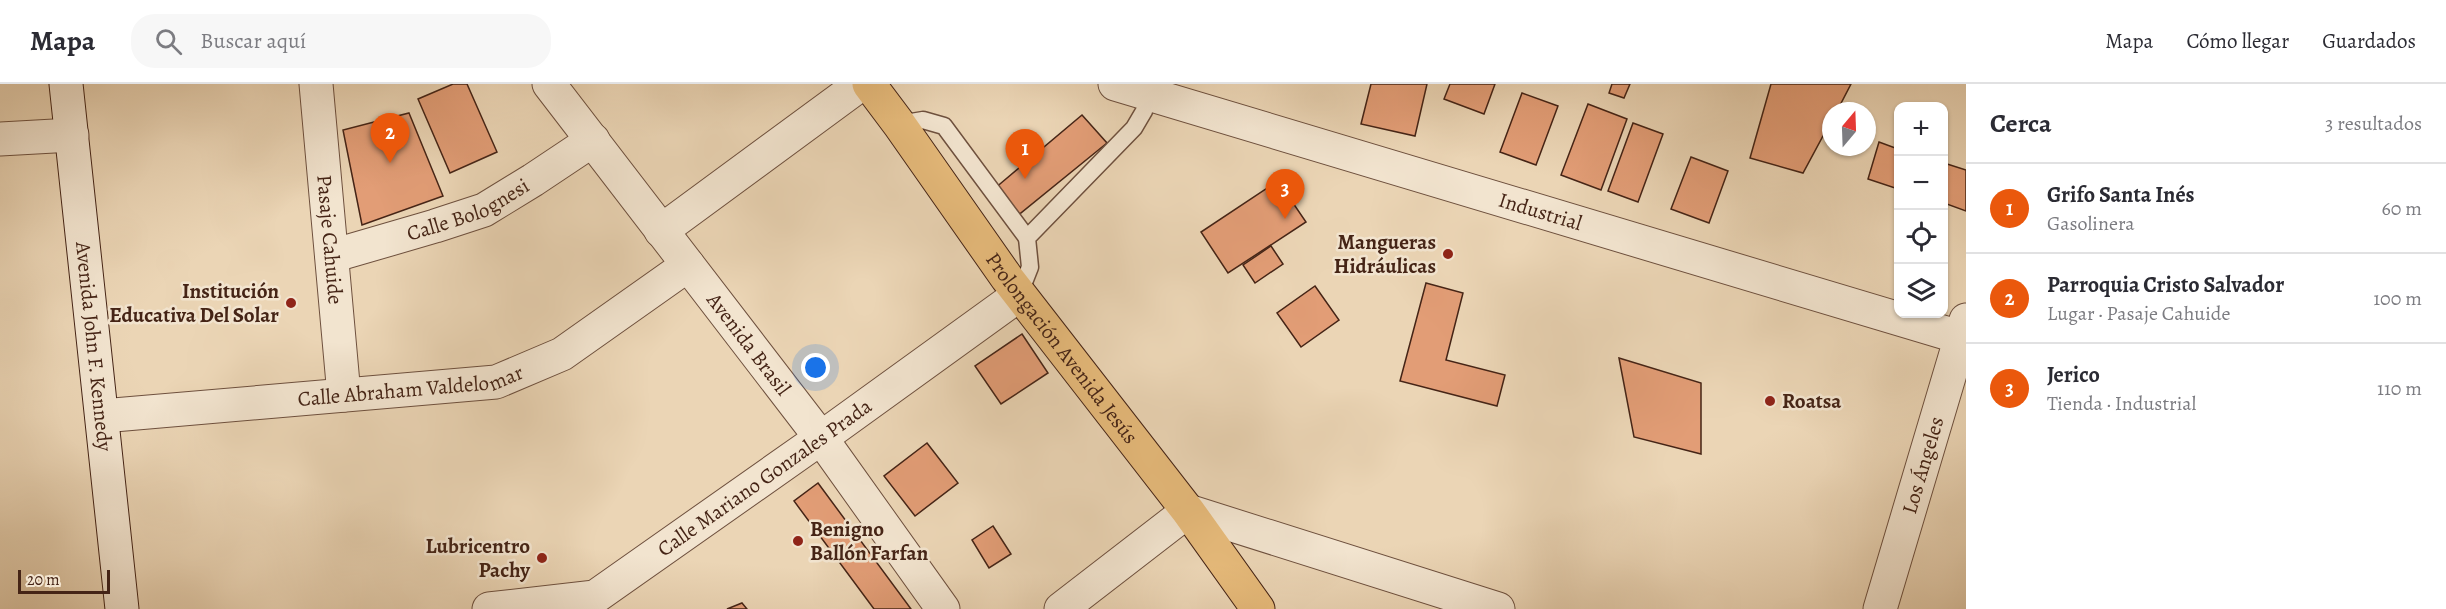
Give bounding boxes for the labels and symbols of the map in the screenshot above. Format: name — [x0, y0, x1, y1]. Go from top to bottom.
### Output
north arrow — [1822, 102, 1876, 156]
pin: 2 — [370, 113, 410, 163]
pin: 1 — [1006, 130, 1044, 179]
pin: 3 — [1266, 170, 1304, 219]
street label: Calle Bolognesi — [403, 172, 535, 247]
street label: Pasaje Cahuide — [310, 173, 350, 305]
street label: Industrial — [1495, 186, 1585, 237]
place label: Mangueras Hidráulicas — [1334, 228, 1436, 280]
street label: Avenida John F. Kennedy — [69, 239, 119, 453]
street label: Prolongación Avenida Jesús — [979, 247, 1145, 449]
marker: Mangueras Hidráulicas — [1441, 247, 1455, 261]
place label: Institución Educativa Del Solar — [109, 277, 279, 329]
street label: Avenida Brasil — [700, 286, 797, 401]
marker: Institución Educativa Del Solar — [284, 296, 298, 310]
your location — [801, 353, 830, 382]
street label: Calle Abraham Valdelomar — [296, 358, 527, 413]
place label: Roatsa — [1782, 387, 1842, 415]
street label: Calle Mariano Gonzales Prada — [652, 392, 877, 563]
marker: Roatsa — [1763, 394, 1777, 408]
street label: Los Ángeles — [1895, 413, 1950, 517]
place label: Benigno Ballón Farfan — [810, 515, 929, 567]
place label: Lubricentro Pachy — [425, 532, 531, 584]
marker: Benigno Ballón Farfan — [791, 534, 805, 548]
marker: Lubricentro Pachy — [535, 551, 549, 565]
scale bar — [18, 567, 110, 594]

